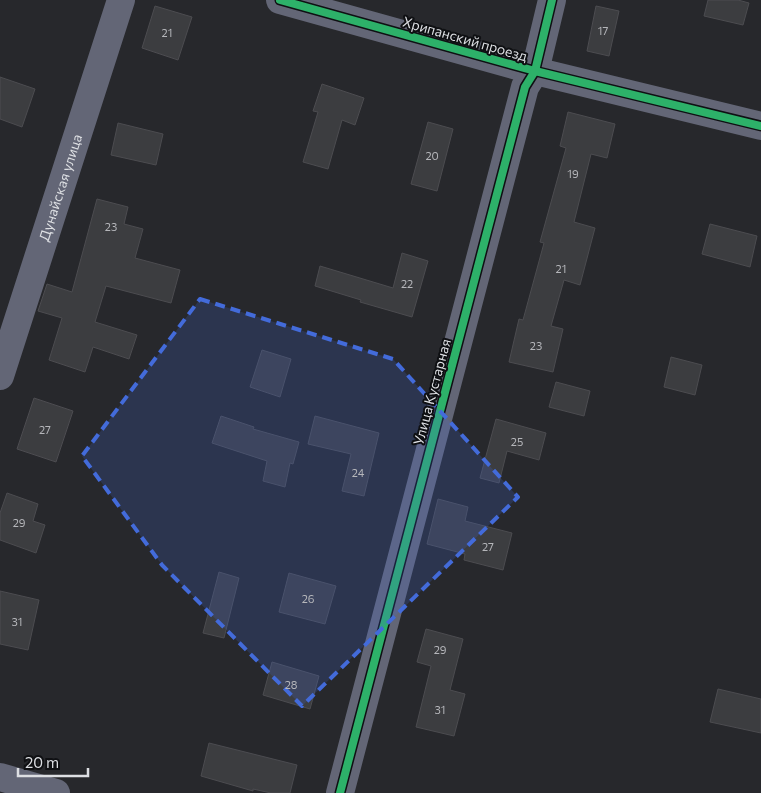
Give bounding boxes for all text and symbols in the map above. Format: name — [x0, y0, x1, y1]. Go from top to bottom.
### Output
street label: Хрипанский проезд — [401, 13, 529, 64]
house number: 17 — [598, 24, 608, 37]
house number: 21 — [162, 26, 172, 39]
street label: Дунайская улица — [35, 132, 85, 243]
house number: 20 — [425, 149, 439, 162]
house number: 19 — [567, 167, 579, 180]
house number: 23 — [105, 220, 117, 233]
house number: 21 — [556, 262, 566, 275]
house number: 22 — [401, 277, 413, 290]
street label: Улица Кустарная — [409, 337, 454, 447]
house number: 23 — [530, 339, 542, 352]
house number: 27 — [39, 423, 51, 436]
house number: 25 — [511, 435, 523, 448]
house number: 24 — [352, 466, 365, 479]
house number: 29 — [13, 516, 26, 529]
house number: 27 — [482, 540, 494, 553]
house number: 26 — [302, 592, 315, 605]
house number: 31 — [12, 615, 22, 628]
house number: 29 — [434, 643, 447, 656]
house number: 28 — [285, 678, 298, 691]
house number: 31 — [435, 703, 445, 716]
scale bar — [18, 746, 88, 778]
text: 20 m — [25, 753, 59, 771]

